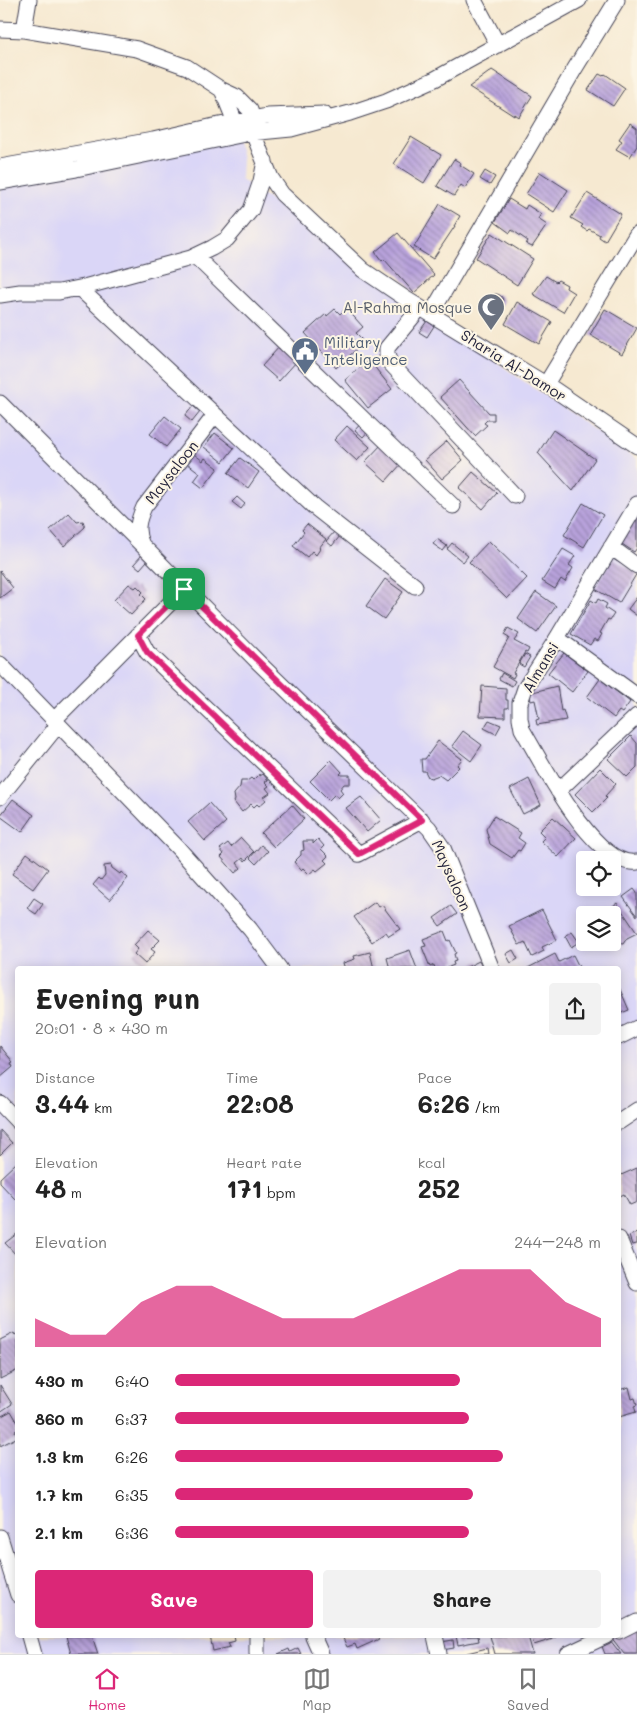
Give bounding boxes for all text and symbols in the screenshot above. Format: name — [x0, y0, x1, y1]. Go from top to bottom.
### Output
mosque icon: Al-Rahma Mosque — [476, 292, 506, 331]
place label: Al-Rahma Mosque — [343, 297, 472, 317]
street label: Sharia Al-Damor — [457, 324, 571, 406]
place label: Military Inteligence — [324, 332, 408, 369]
public building icon: Military Inteligence — [290, 336, 320, 375]
street label: Maysaloon — [140, 436, 202, 508]
pin — [163, 568, 205, 610]
icon: arrive — [170, 575, 198, 603]
street label: Almansi — [517, 638, 563, 696]
street label: Maysaloon — [427, 836, 477, 914]
map controls — [576, 851, 621, 951]
button: locate — [576, 851, 621, 896]
button: layers — [576, 906, 621, 951]
text: Evening run — [35, 980, 200, 1016]
button: share — [549, 983, 601, 1035]
text: 20:01 · 8 × 430 m — [35, 1017, 168, 1038]
text: Distance — [35, 1068, 95, 1087]
text: Time — [226, 1068, 258, 1087]
text: Pace — [418, 1068, 452, 1087]
text: 3.44 — [35, 1087, 89, 1119]
text: 22:08 — [226, 1087, 294, 1119]
text: 6:26 — [418, 1087, 470, 1119]
text: km — [89, 1098, 112, 1117]
text: /km — [470, 1098, 500, 1117]
text: Elevation — [35, 1153, 98, 1172]
text: Heart rate — [226, 1153, 302, 1172]
text: kcal — [418, 1153, 446, 1172]
text: 48 — [35, 1172, 66, 1204]
text: 171 — [226, 1172, 262, 1204]
text: 252 — [418, 1172, 460, 1204]
text: m — [66, 1183, 82, 1202]
text: bpm — [262, 1183, 296, 1202]
text: Elevation — [35, 1231, 107, 1252]
text: 244–248 m — [514, 1231, 601, 1252]
text: 430 m — [35, 1370, 84, 1391]
text: 6:40 — [115, 1370, 149, 1391]
text: 860 m — [35, 1408, 83, 1429]
text: 6:37 — [115, 1408, 148, 1429]
text: 1.3 km — [35, 1446, 84, 1467]
text: 6:26 — [115, 1446, 148, 1467]
text: 1.7 km — [35, 1484, 83, 1505]
text: 6:35 — [115, 1484, 148, 1505]
text: 2.1 km — [35, 1522, 83, 1543]
text: 6:36 — [115, 1522, 149, 1543]
button: Save — [35, 1570, 313, 1628]
button: Share — [323, 1570, 601, 1628]
tab: Home — [88, 1665, 126, 1714]
tab: Map — [303, 1665, 331, 1714]
tab: Saved — [507, 1665, 549, 1714]

